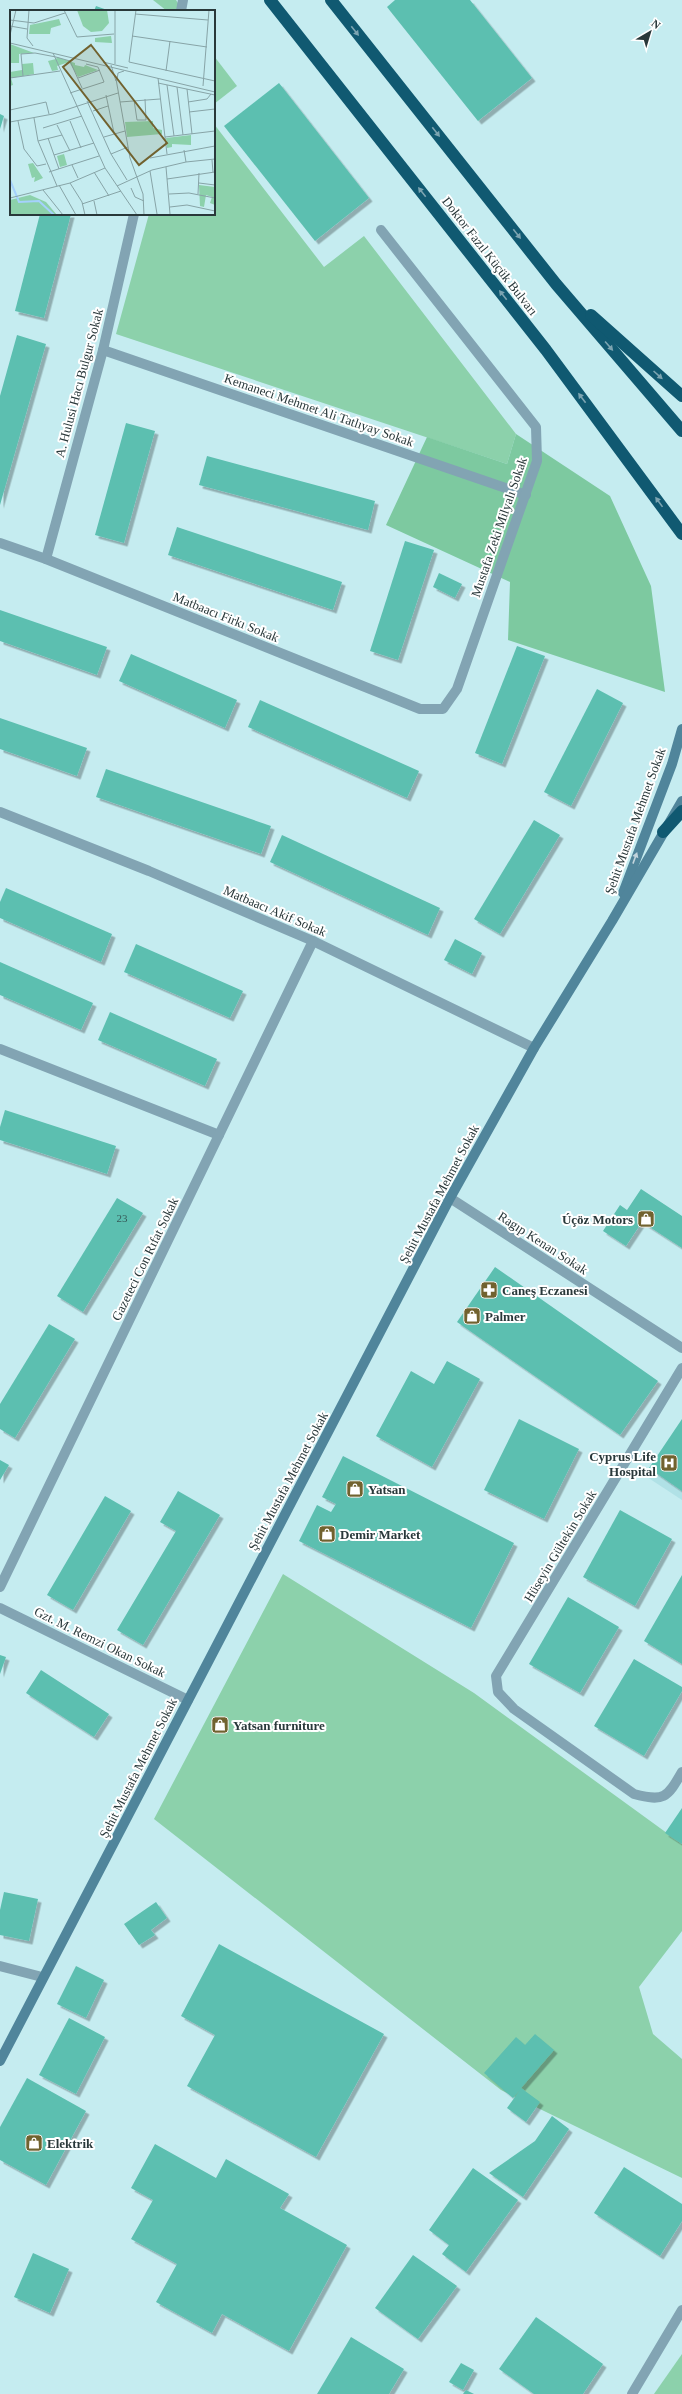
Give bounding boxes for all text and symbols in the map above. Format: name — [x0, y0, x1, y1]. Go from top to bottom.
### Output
inset map — [10, 10, 215, 215]
north arrow — [630, 12, 670, 52]
text: N — [649, 17, 663, 31]
one-way arrow — [351, 25, 359, 36]
one-way arrow — [432, 127, 440, 138]
one-way arrow — [418, 187, 427, 198]
street label: Doktor Fazıl Küçük Bulvarı — [439, 194, 541, 319]
one-way arrow — [512, 229, 521, 240]
one-way arrow — [498, 289, 507, 300]
street label: A. Hulusi Hacı Bulgur Sokak — [52, 306, 106, 459]
one-way arrow — [604, 340, 613, 351]
street label: Kemaneci Mehmet Ali Tatlıyay Sokak — [222, 370, 416, 450]
one-way arrow — [653, 371, 664, 380]
one-way arrow — [578, 392, 586, 403]
street label: Mustafa Zeki Milyalı Sokak — [468, 455, 530, 599]
one-way arrow — [655, 497, 663, 507]
street label: Matbaacı Firkı Sokak — [171, 589, 281, 645]
street label: Şehit Mustafa Mehmet Sokak — [601, 745, 669, 896]
one-way arrow — [633, 852, 639, 864]
street label: Matbaacı Akif Sokak — [221, 883, 329, 940]
street label: Şehit Mustafa Mehmet Sokak — [396, 1122, 482, 1266]
street label: Gazeteci Con Rıfat Sokak — [109, 1194, 182, 1323]
street label: Ragıp Kenan Sokak — [495, 1208, 591, 1278]
shop icon: Úçöz Motors — [636, 1209, 656, 1229]
house number: 23 — [117, 1212, 128, 1224]
place label: Úçöz Motors — [562, 1212, 633, 1227]
pharmacy icon: Caneş Eczanesi — [479, 1280, 499, 1300]
place label: Caneş Eczanesi — [502, 1283, 588, 1298]
shop icon: Palmer — [462, 1306, 482, 1326]
place label: Palmer — [485, 1309, 526, 1324]
street label: Şehit Mustafa Mehmet Sokak — [245, 1409, 331, 1553]
place label: Cyprus Life Hospital — [589, 1449, 656, 1479]
hospital icon: Cyprus Life Hospital — [659, 1453, 679, 1473]
shop icon: Yatsan — [345, 1479, 365, 1499]
place label: Yatsan — [368, 1482, 406, 1497]
street label: Hüseyin Gültekin Sokak — [521, 1487, 600, 1605]
shop icon: Demir Market — [317, 1524, 337, 1544]
place label: Demir Market — [340, 1527, 421, 1542]
street label: Gzt. M. Remzi Okan Sokak — [32, 1604, 169, 1681]
street label: Şehit Mustafa Mehmet Sokak — [96, 1695, 180, 1840]
shop icon: Yatsan furniture — [210, 1715, 230, 1735]
place label: Yatsan furniture — [233, 1718, 325, 1733]
shop icon: Elektrik — [24, 2133, 44, 2153]
place label: Elektrik — [47, 2136, 94, 2151]

